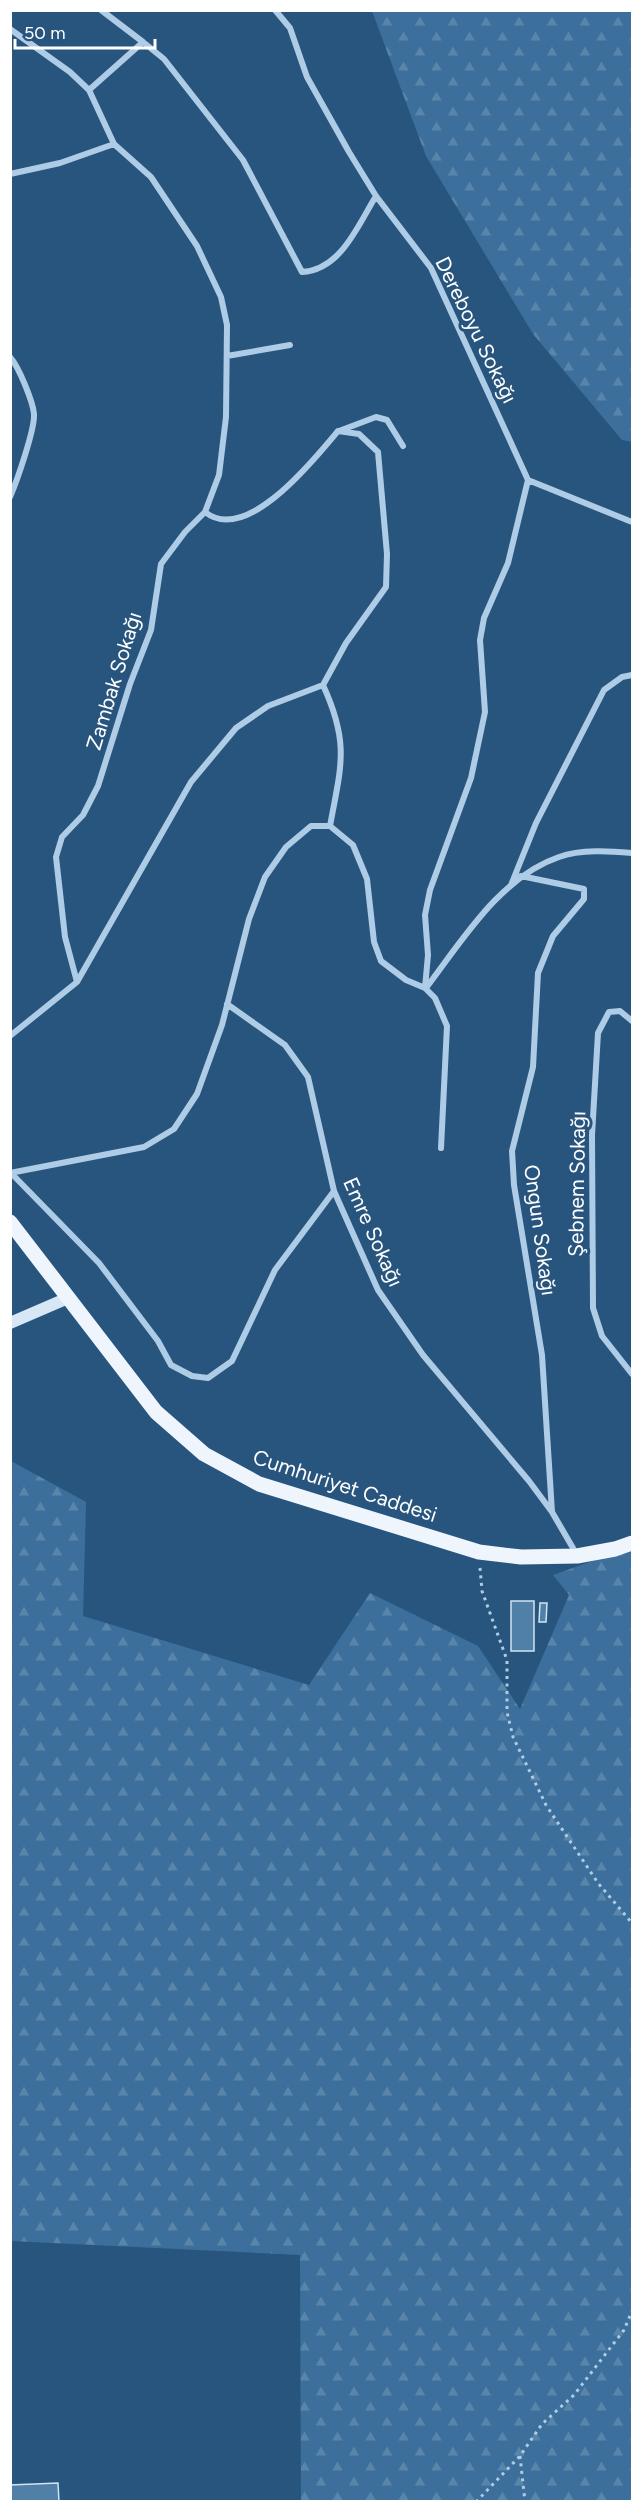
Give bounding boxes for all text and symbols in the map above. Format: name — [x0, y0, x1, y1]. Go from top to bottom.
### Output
scale bar — [15, 12, 154, 50]
text: 50 m — [24, 22, 66, 44]
street label: Dereboyu Sokağı — [430, 253, 523, 407]
street label: Zambak Sokağı — [81, 609, 146, 753]
street label: Şebnem Sokağı — [563, 1111, 590, 1257]
street label: Ongun Sokağı — [519, 1163, 562, 1297]
street label: Emre Sokağı — [338, 1173, 409, 1290]
street label: Cumhuriyet Caddesi — [250, 1444, 440, 1527]

